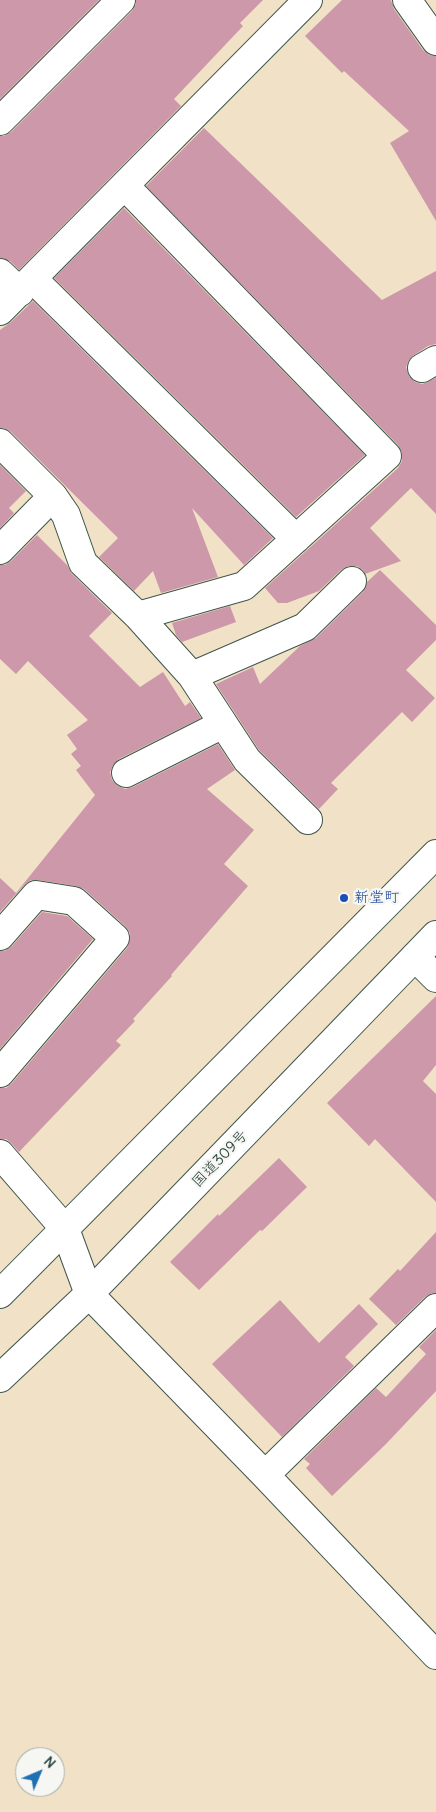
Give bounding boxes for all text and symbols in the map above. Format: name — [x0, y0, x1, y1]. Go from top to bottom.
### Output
place label: 新堂町 — [354, 889, 399, 907]
marker: 新堂町 — [338, 892, 350, 904]
street label: 国道309号 — [189, 1127, 251, 1191]
north arrow — [15, 1747, 65, 1797]
text: N — [40, 1752, 60, 1772]

